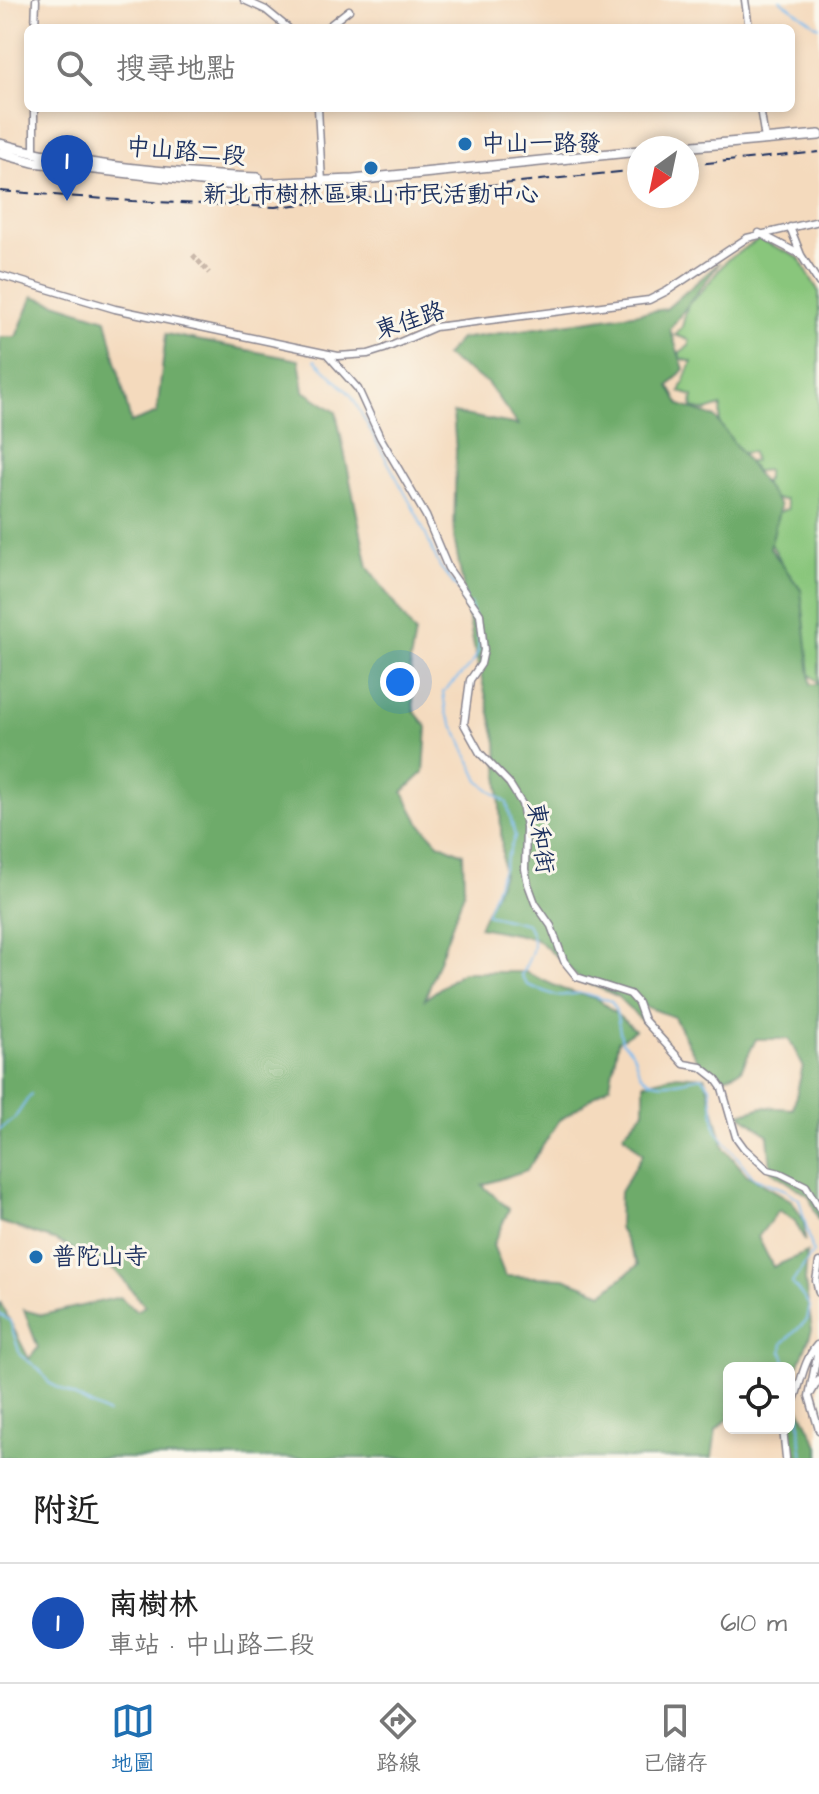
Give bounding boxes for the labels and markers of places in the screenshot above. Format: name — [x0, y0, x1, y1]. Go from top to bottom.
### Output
place label: 中山一路發 — [481, 127, 601, 161]
pin: 1 — [41, 135, 93, 201]
marker: 中山一路發 — [456, 135, 474, 153]
marker: 新北市樹林區東山市民活動中心 — [362, 159, 380, 177]
place label: 新北市樹林區東山市民活動中心 — [203, 178, 539, 212]
place label: 普陀山寺 — [52, 1240, 148, 1274]
marker: 普陀山寺 — [27, 1248, 45, 1266]

